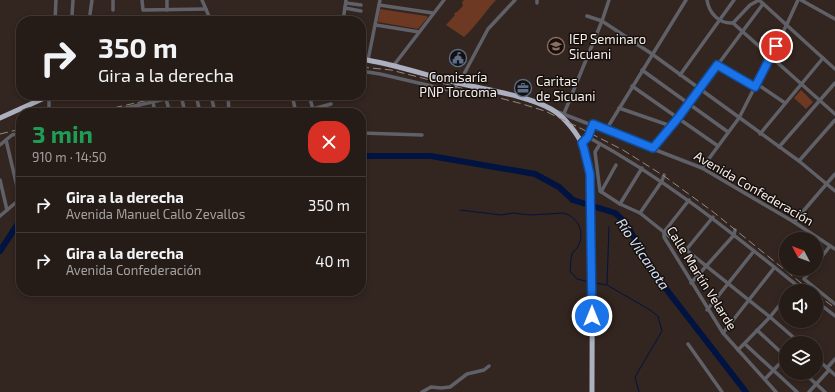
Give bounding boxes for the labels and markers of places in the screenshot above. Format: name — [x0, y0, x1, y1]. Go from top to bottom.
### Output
pin — [759, 29, 793, 63]
place label: IEP Seminaro Sicuani — [569, 31, 646, 62]
school or university icon: IEP Seminaro Sicuani — [546, 36, 566, 56]
public building icon: Comisaría PNP Torcoma — [448, 48, 468, 68]
place label: Comisaría PNP Torcoma — [419, 69, 497, 100]
place label: Caritas de Sicuani — [536, 73, 596, 104]
office icon: Caritas de Sicuani — [513, 78, 533, 98]

